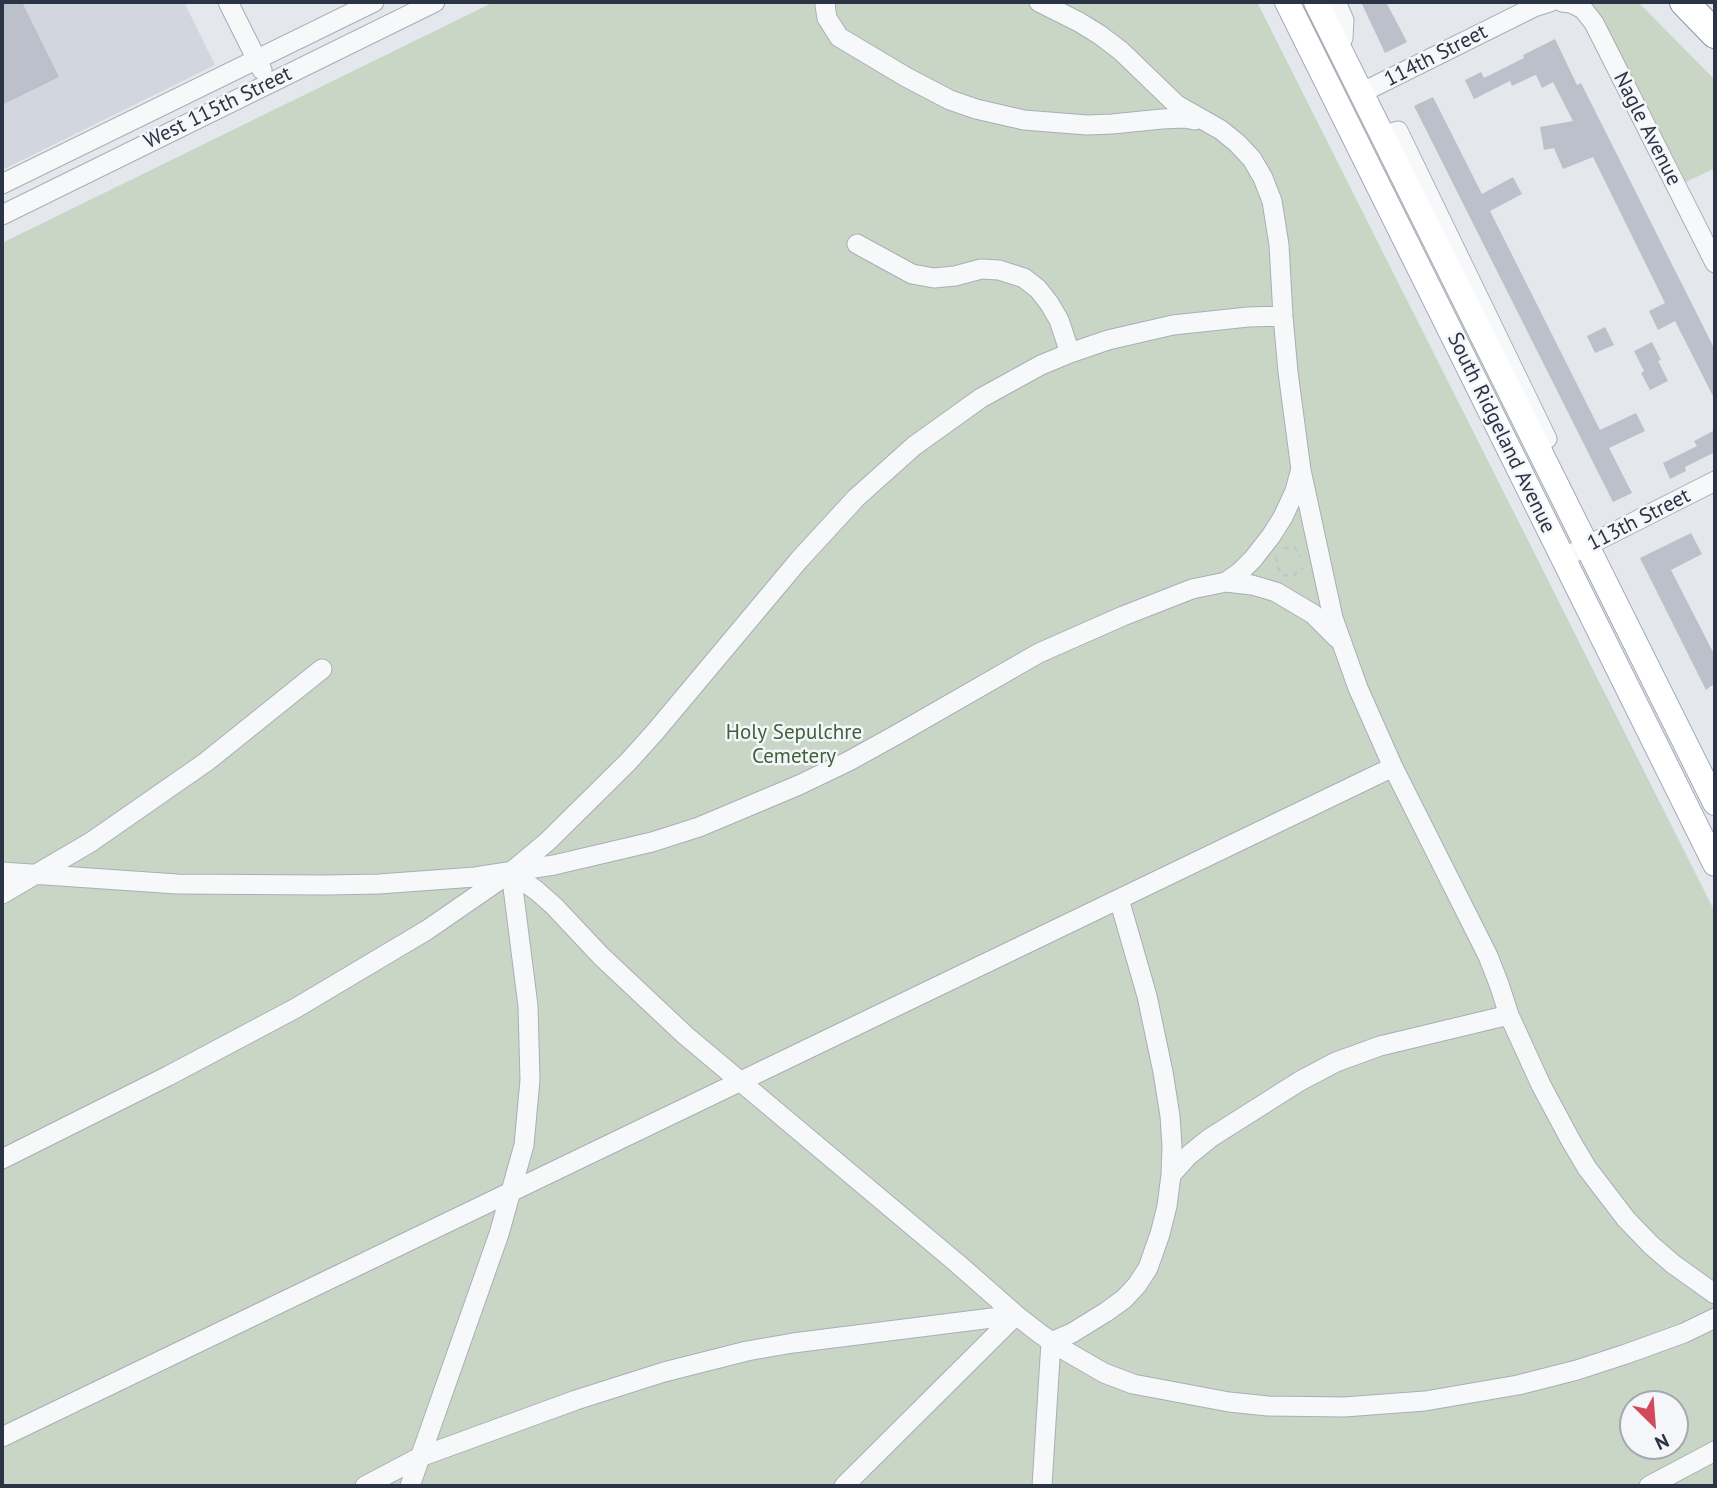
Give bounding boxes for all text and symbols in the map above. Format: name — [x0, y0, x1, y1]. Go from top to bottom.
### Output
street label: 114th Street — [1380, 19, 1492, 93]
street label: West 115th Street — [140, 61, 296, 155]
street label: Nagle Avenue — [1608, 68, 1686, 190]
street label: South Ridgeland Avenue — [1441, 329, 1561, 537]
street label: 113th Street — [1583, 483, 1695, 557]
park label: Holy Sepulchre Cemetery — [726, 720, 862, 770]
north arrow — [1619, 1390, 1689, 1460]
text: N — [1651, 1429, 1673, 1456]

